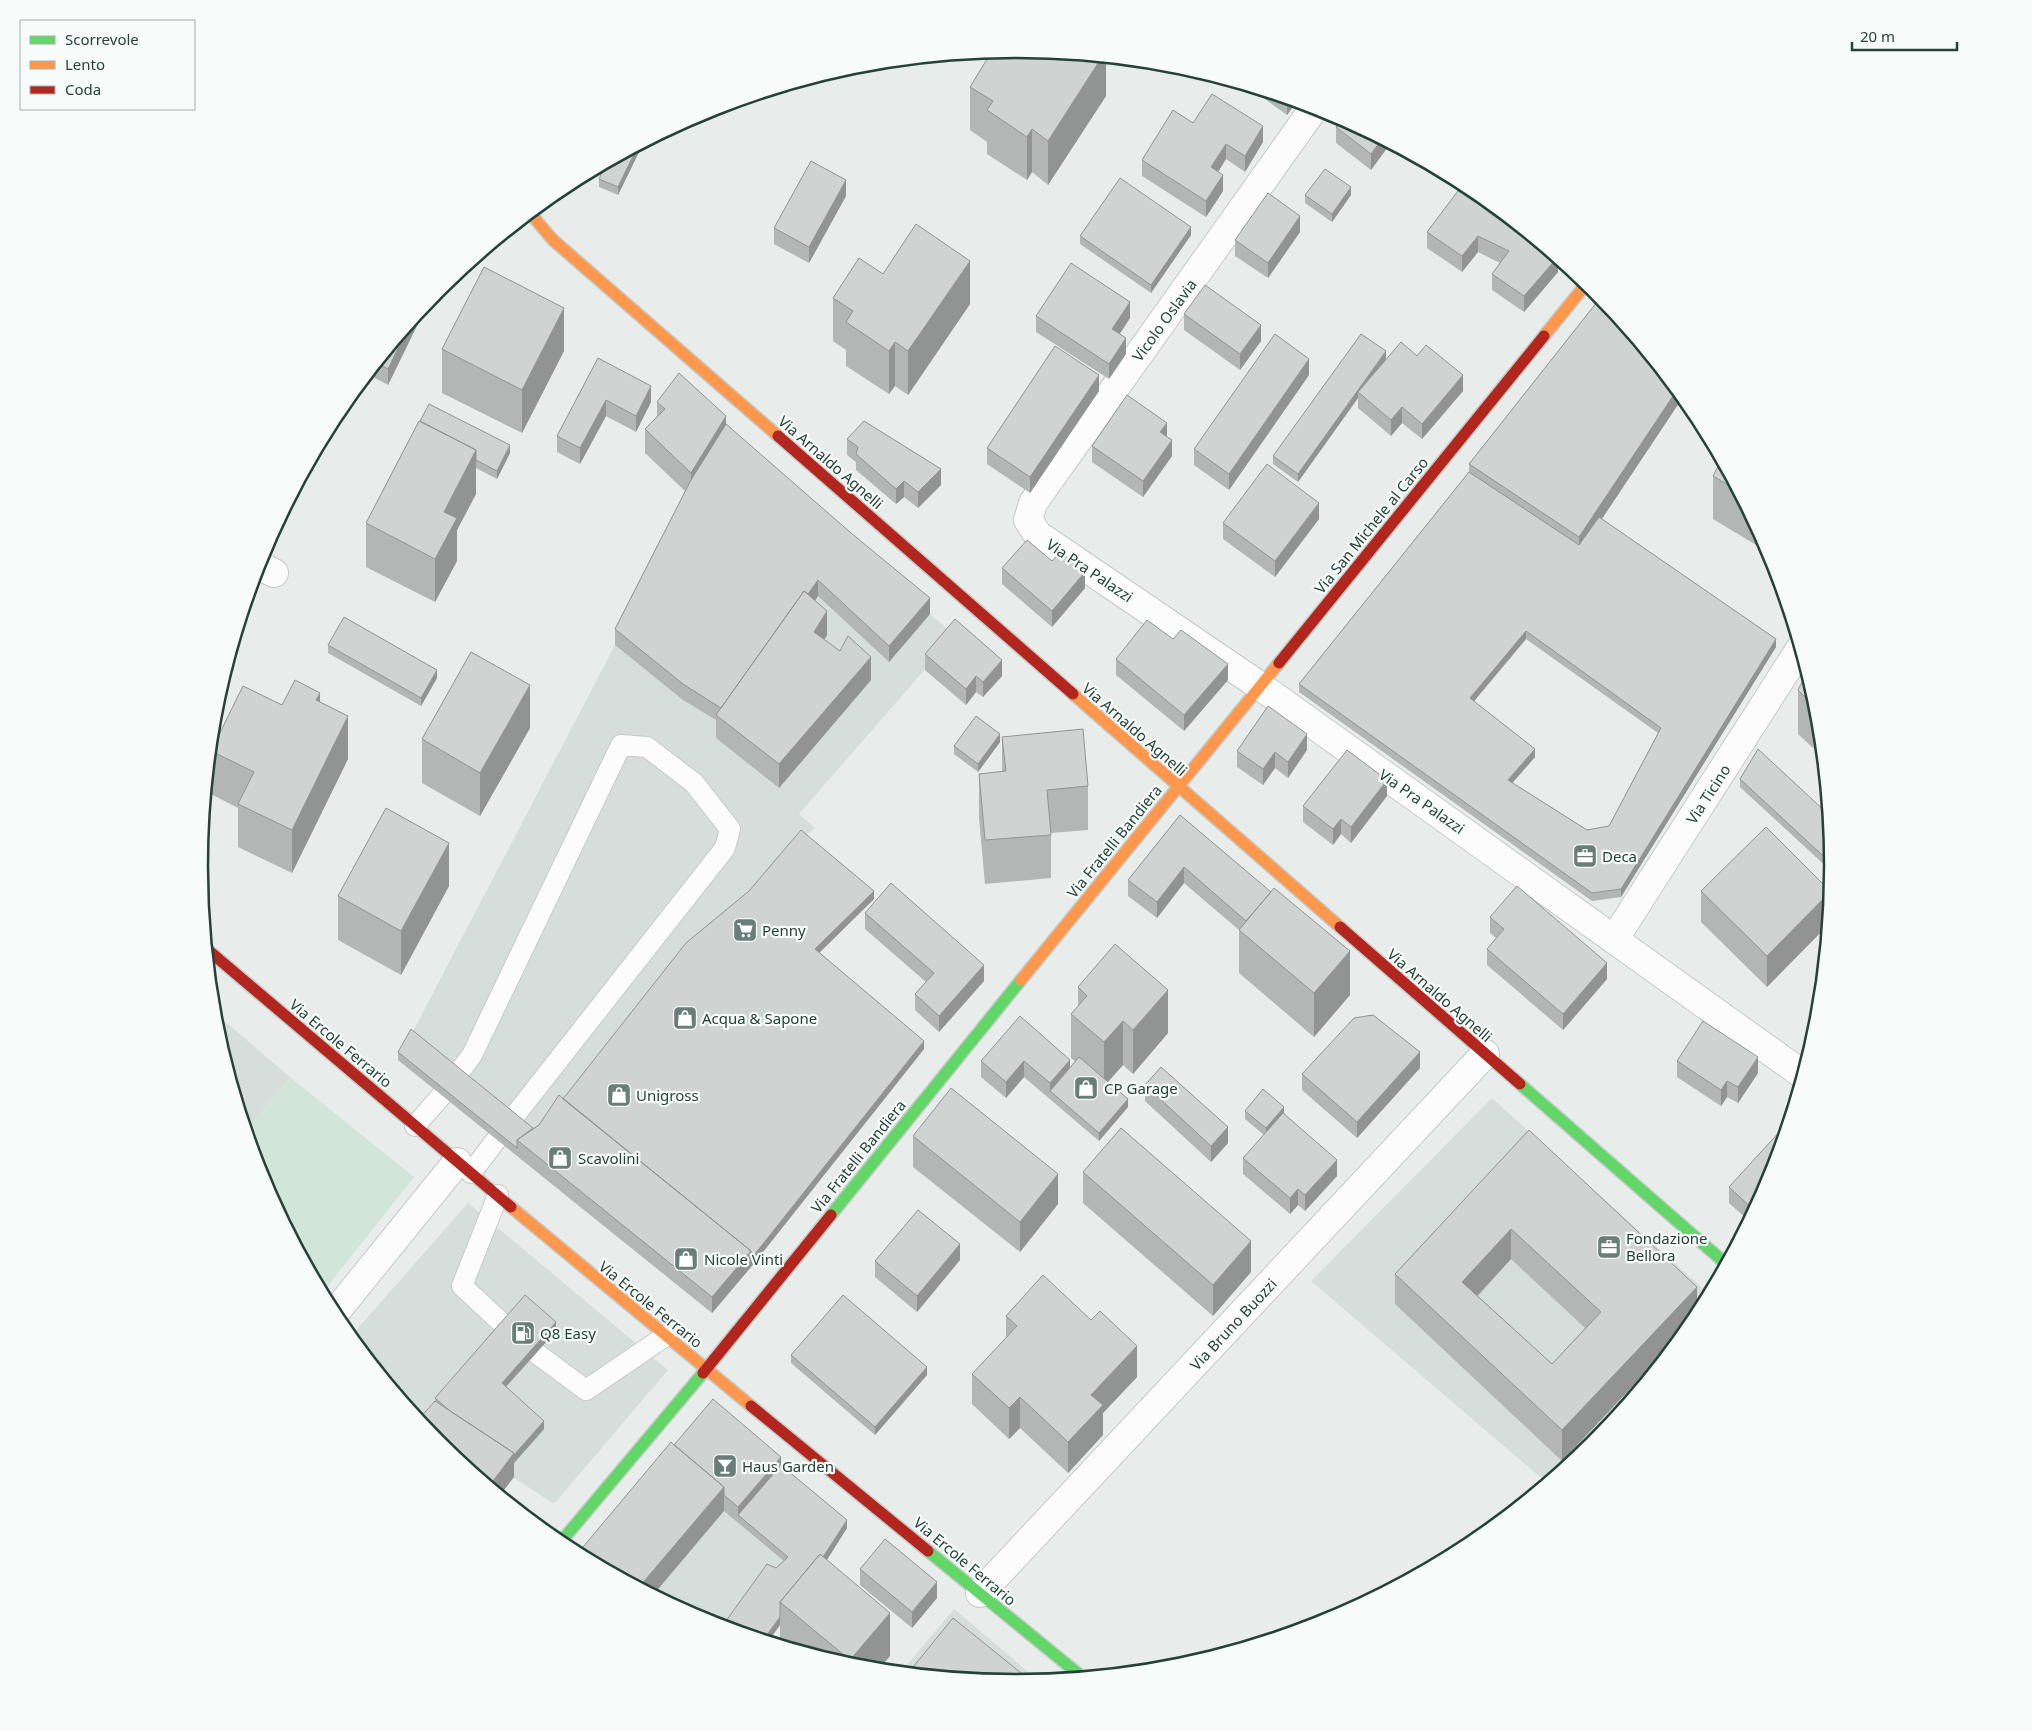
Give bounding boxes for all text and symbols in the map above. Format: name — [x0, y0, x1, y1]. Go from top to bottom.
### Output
legend — [20, 20, 195, 110]
scale bar — [1852, 20, 1957, 52]
text: 20 m — [1860, 26, 1895, 46]
text: Scorrevole — [65, 29, 139, 49]
text: Lento — [65, 54, 105, 74]
text: Coda — [65, 79, 101, 99]
street label: Vicolo Oslavia — [1127, 275, 1201, 365]
street label: Via Arnaldo Agnelli — [774, 411, 888, 513]
street label: Via San Michele al Carso — [1310, 453, 1432, 597]
street label: Via Pra Palazzi — [1043, 534, 1137, 606]
street label: Via Arnaldo Agnelli — [1078, 678, 1192, 780]
street label: Via Ticino — [1681, 761, 1735, 827]
street label: Via Pra Palazzi — [1375, 764, 1469, 838]
street label: Via Fratelli Bandiera — [1062, 780, 1166, 902]
office icon: Deca — [1572, 843, 1598, 869]
place label: Deca — [1602, 846, 1637, 866]
supermarket icon: Penny — [732, 917, 758, 943]
place label: Penny — [762, 920, 806, 940]
street label: Via Arnaldo Agnelli — [1383, 944, 1497, 1046]
street label: Via Ercole Ferrario — [286, 994, 396, 1092]
shop icon: Acqua & Sapone — [672, 1005, 698, 1031]
place label: Acqua & Sapone — [702, 1008, 817, 1028]
shop icon: CP Garage — [1073, 1075, 1099, 1101]
place label: CP Garage — [1104, 1078, 1178, 1098]
shop icon: Unigross — [606, 1082, 632, 1108]
place label: Unigross — [636, 1085, 699, 1105]
street label: Via Fratelli Bandiera — [806, 1095, 910, 1217]
shop icon: Scavolini — [547, 1145, 573, 1171]
place label: Scavolini — [578, 1148, 639, 1168]
place label: Fondazione Bellora — [1626, 1228, 1708, 1265]
office icon: Fondazione Bellora — [1596, 1234, 1622, 1260]
shop icon: Nicole Vinti — [673, 1246, 699, 1272]
place label: Nicole Vinti — [704, 1249, 783, 1269]
street label: Via Ercole Ferrario — [595, 1256, 707, 1352]
street label: Via Bruno Buozzi — [1185, 1274, 1281, 1374]
fuel station icon: Q8 Easy — [510, 1320, 536, 1346]
place label: Q8 Easy — [540, 1323, 596, 1343]
bar icon: Haus Garden — [712, 1453, 738, 1479]
place label: Haus Garden — [742, 1456, 834, 1476]
street label: Via Ercole Ferrario — [910, 1512, 1020, 1610]

